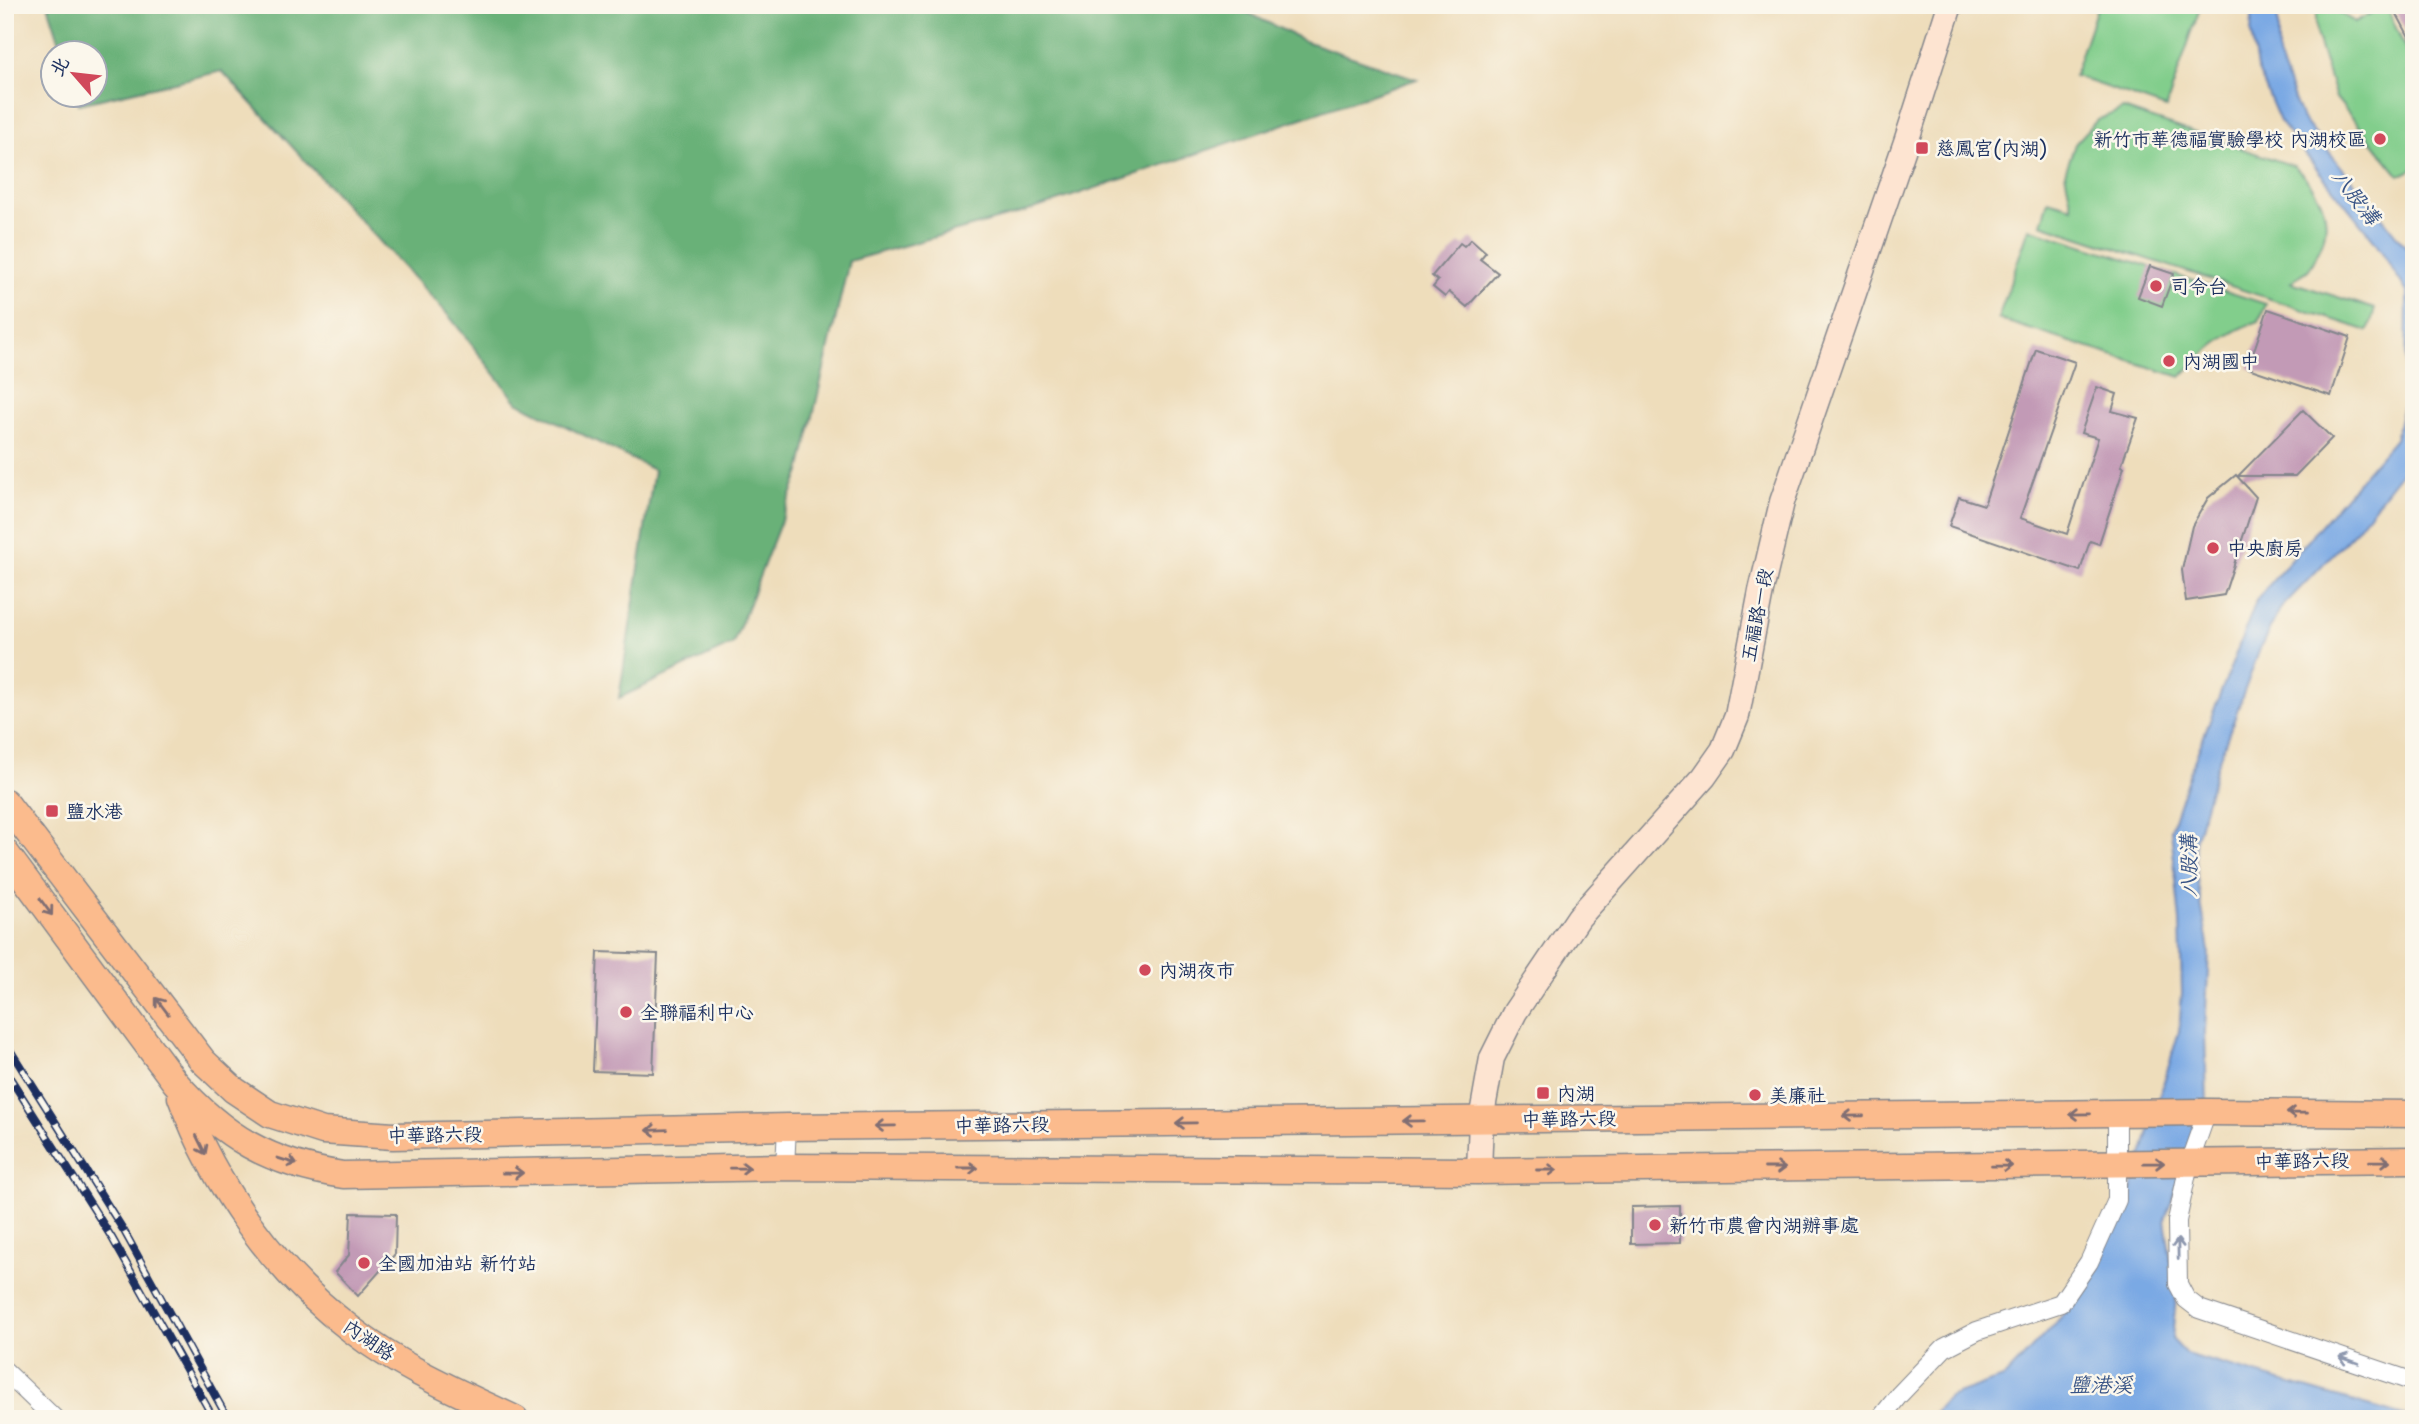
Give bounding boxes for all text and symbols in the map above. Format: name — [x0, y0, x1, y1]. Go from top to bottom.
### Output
north arrow — [38, 38, 108, 108]
text: 北 — [44, 52, 75, 81]
place label: 新竹市華德福實驗學校 内湖校區 — [2094, 127, 2366, 152]
marker: 新竹市華德福實驗學校 内湖校區 — [2372, 131, 2388, 147]
place label: 慈鳳宮(內湖) — [1936, 136, 2047, 161]
marker: 慈鳳宮(內湖) — [1914, 140, 1930, 156]
water label: 八股溝 — [2326, 164, 2388, 232]
place label: 司令台 — [2170, 274, 2227, 299]
marker: 司令台 — [2148, 278, 2164, 294]
place label: 內湖國中 — [2183, 349, 2259, 374]
marker: 內湖國中 — [2161, 353, 2177, 369]
place label: 中央廚房 — [2227, 536, 2303, 561]
marker: 中央廚房 — [2205, 540, 2221, 556]
street label: 五福路一段 — [1736, 566, 1778, 664]
place label: 鹽水港 — [66, 799, 123, 824]
marker: 鹽水港 — [44, 803, 60, 819]
water label: 八股溝 — [2174, 832, 2204, 898]
one-way arrow — [39, 897, 53, 916]
place label: 內湖夜市 — [1159, 958, 1235, 983]
marker: 內湖夜市 — [1137, 962, 1153, 978]
one-way arrow — [154, 998, 169, 1016]
place label: 全聯福利中心 — [640, 1000, 754, 1025]
marker: 全聯福利中心 — [618, 1004, 634, 1020]
place label: 內湖 — [1557, 1081, 1595, 1106]
place label: 美廉社 — [1769, 1083, 1826, 1108]
marker: 內湖 — [1535, 1085, 1551, 1101]
marker: 美廉社 — [1747, 1087, 1763, 1103]
street label: 中華路六段 — [1521, 1106, 1617, 1132]
one-way arrow — [2285, 1107, 2308, 1120]
one-way arrow — [2069, 1108, 2092, 1121]
one-way arrow — [1841, 1110, 1864, 1123]
street label: 中華路六段 — [954, 1112, 1050, 1138]
one-way arrow — [1402, 1114, 1425, 1127]
one-way arrow — [1174, 1116, 1197, 1130]
one-way arrow — [873, 1119, 896, 1133]
street label: 中華路六段 — [387, 1122, 483, 1148]
one-way arrow — [646, 1123, 669, 1136]
one-way arrow — [195, 1134, 209, 1155]
street label: 中華路六段 — [2254, 1148, 2350, 1174]
one-way arrow — [2368, 1154, 2391, 1167]
one-way arrow — [276, 1156, 298, 1169]
one-way arrow — [2142, 1156, 2165, 1170]
one-way arrow — [1991, 1159, 2014, 1173]
one-way arrow — [728, 1161, 751, 1175]
one-way arrow — [956, 1161, 979, 1175]
one-way arrow — [1763, 1161, 1786, 1175]
one-way arrow — [1536, 1163, 1559, 1177]
one-way arrow — [501, 1166, 524, 1180]
place label: 新竹市農會內湖辦事處 — [1669, 1213, 1859, 1238]
marker: 新竹市農會內湖辦事處 — [1647, 1217, 1663, 1233]
one-way arrow — [2171, 1237, 2184, 1260]
place label: 全國加油站 新竹站 — [378, 1251, 536, 1276]
marker: 全國加油站 新竹站 — [356, 1255, 372, 1271]
street label: 內湖路 — [338, 1314, 400, 1366]
one-way arrow — [2339, 1353, 2361, 1365]
water label: 鹽港溪 — [2070, 1371, 2133, 1399]

